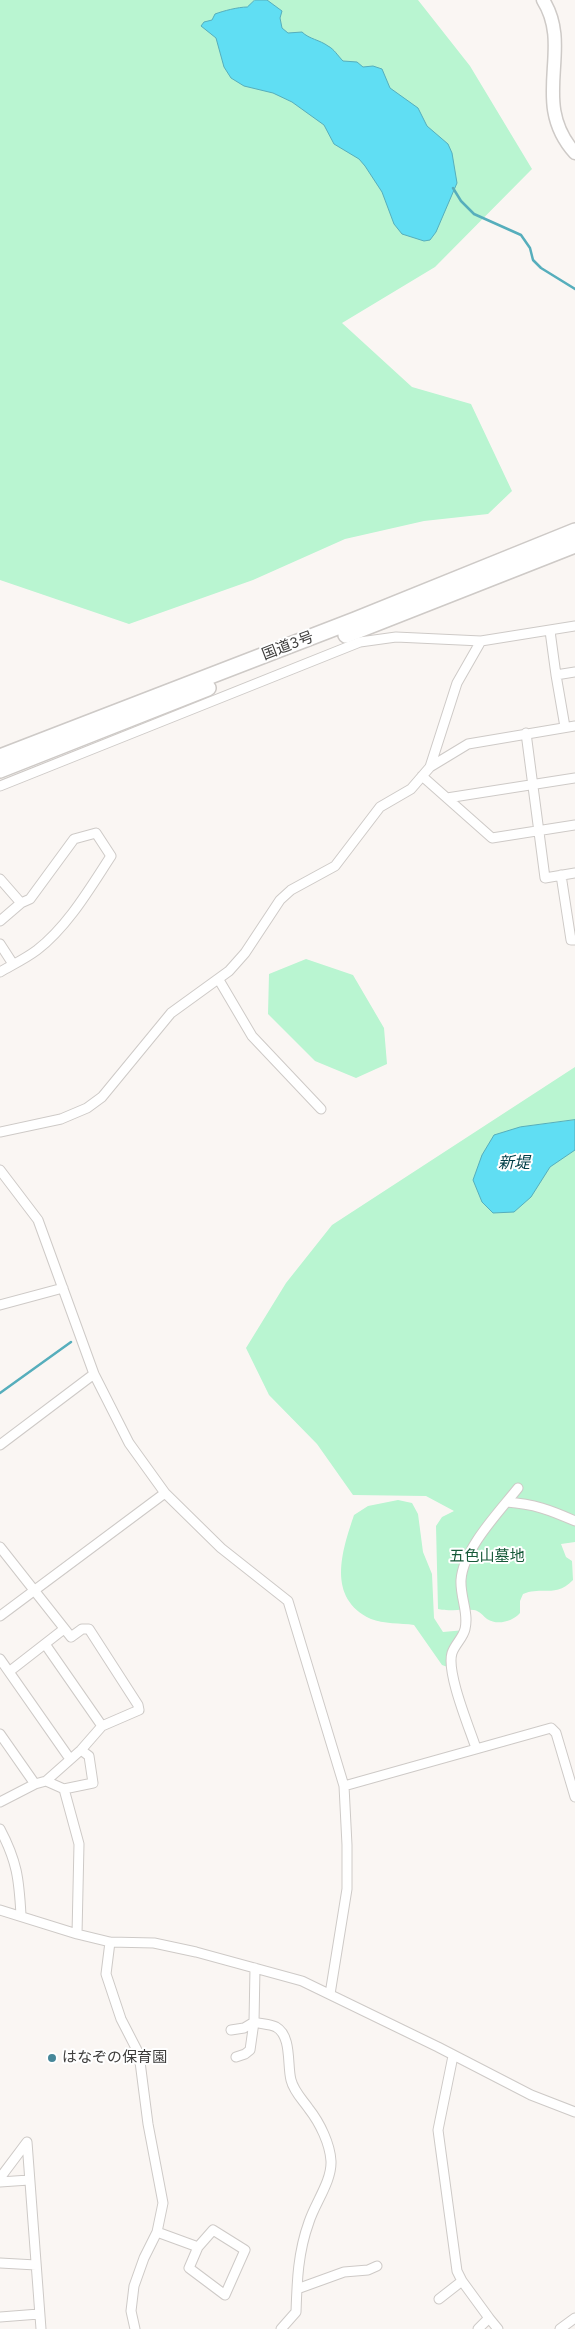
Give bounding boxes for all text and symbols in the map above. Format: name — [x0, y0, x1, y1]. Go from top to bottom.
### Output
street label: 国道3号 — [260, 628, 316, 664]
water label: 新堤 — [498, 1153, 530, 1173]
park label: 五色山墓地 — [450, 1548, 524, 1566]
place label: はなぞの保育園 — [62, 2049, 167, 2067]
marker: はなぞの保育園 — [46, 2052, 58, 2064]

